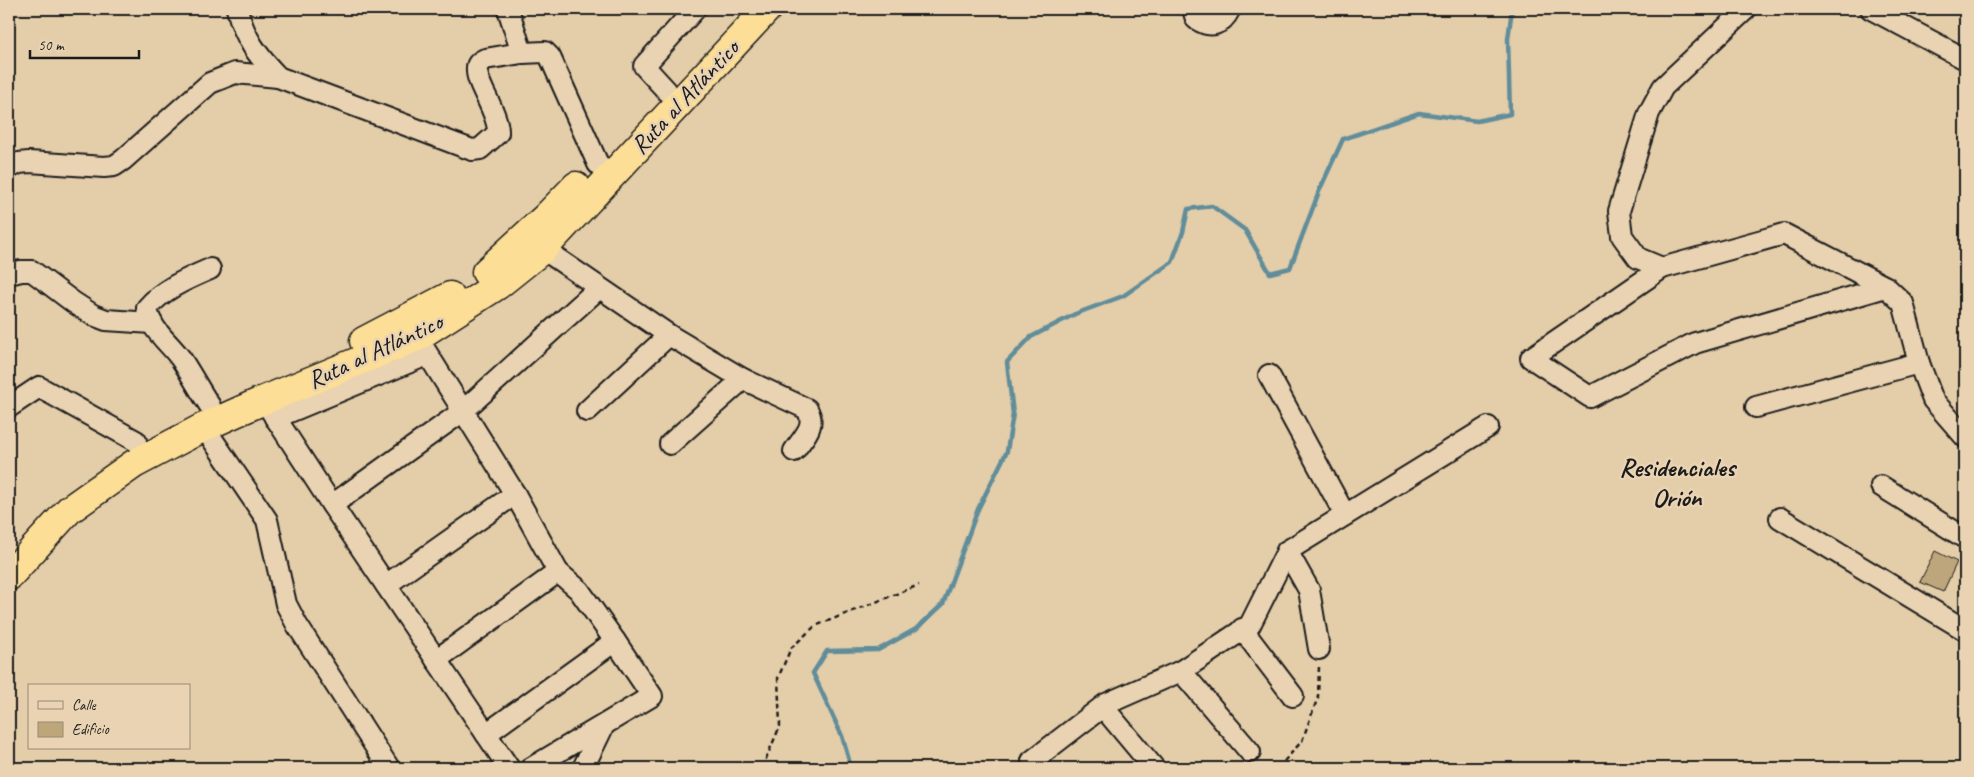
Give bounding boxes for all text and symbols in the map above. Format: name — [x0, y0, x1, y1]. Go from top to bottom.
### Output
scale bar — [30, 28, 139, 60]
street label: Ruta al Atlántico — [624, 31, 748, 161]
text: 50 m — [38, 36, 65, 55]
street label: Ruta al Atlántico — [302, 304, 450, 396]
district label: Residenciales Orión — [1619, 451, 1738, 514]
legend — [28, 684, 190, 750]
text: Calle — [72, 696, 97, 715]
text: Edificio — [72, 720, 110, 739]

